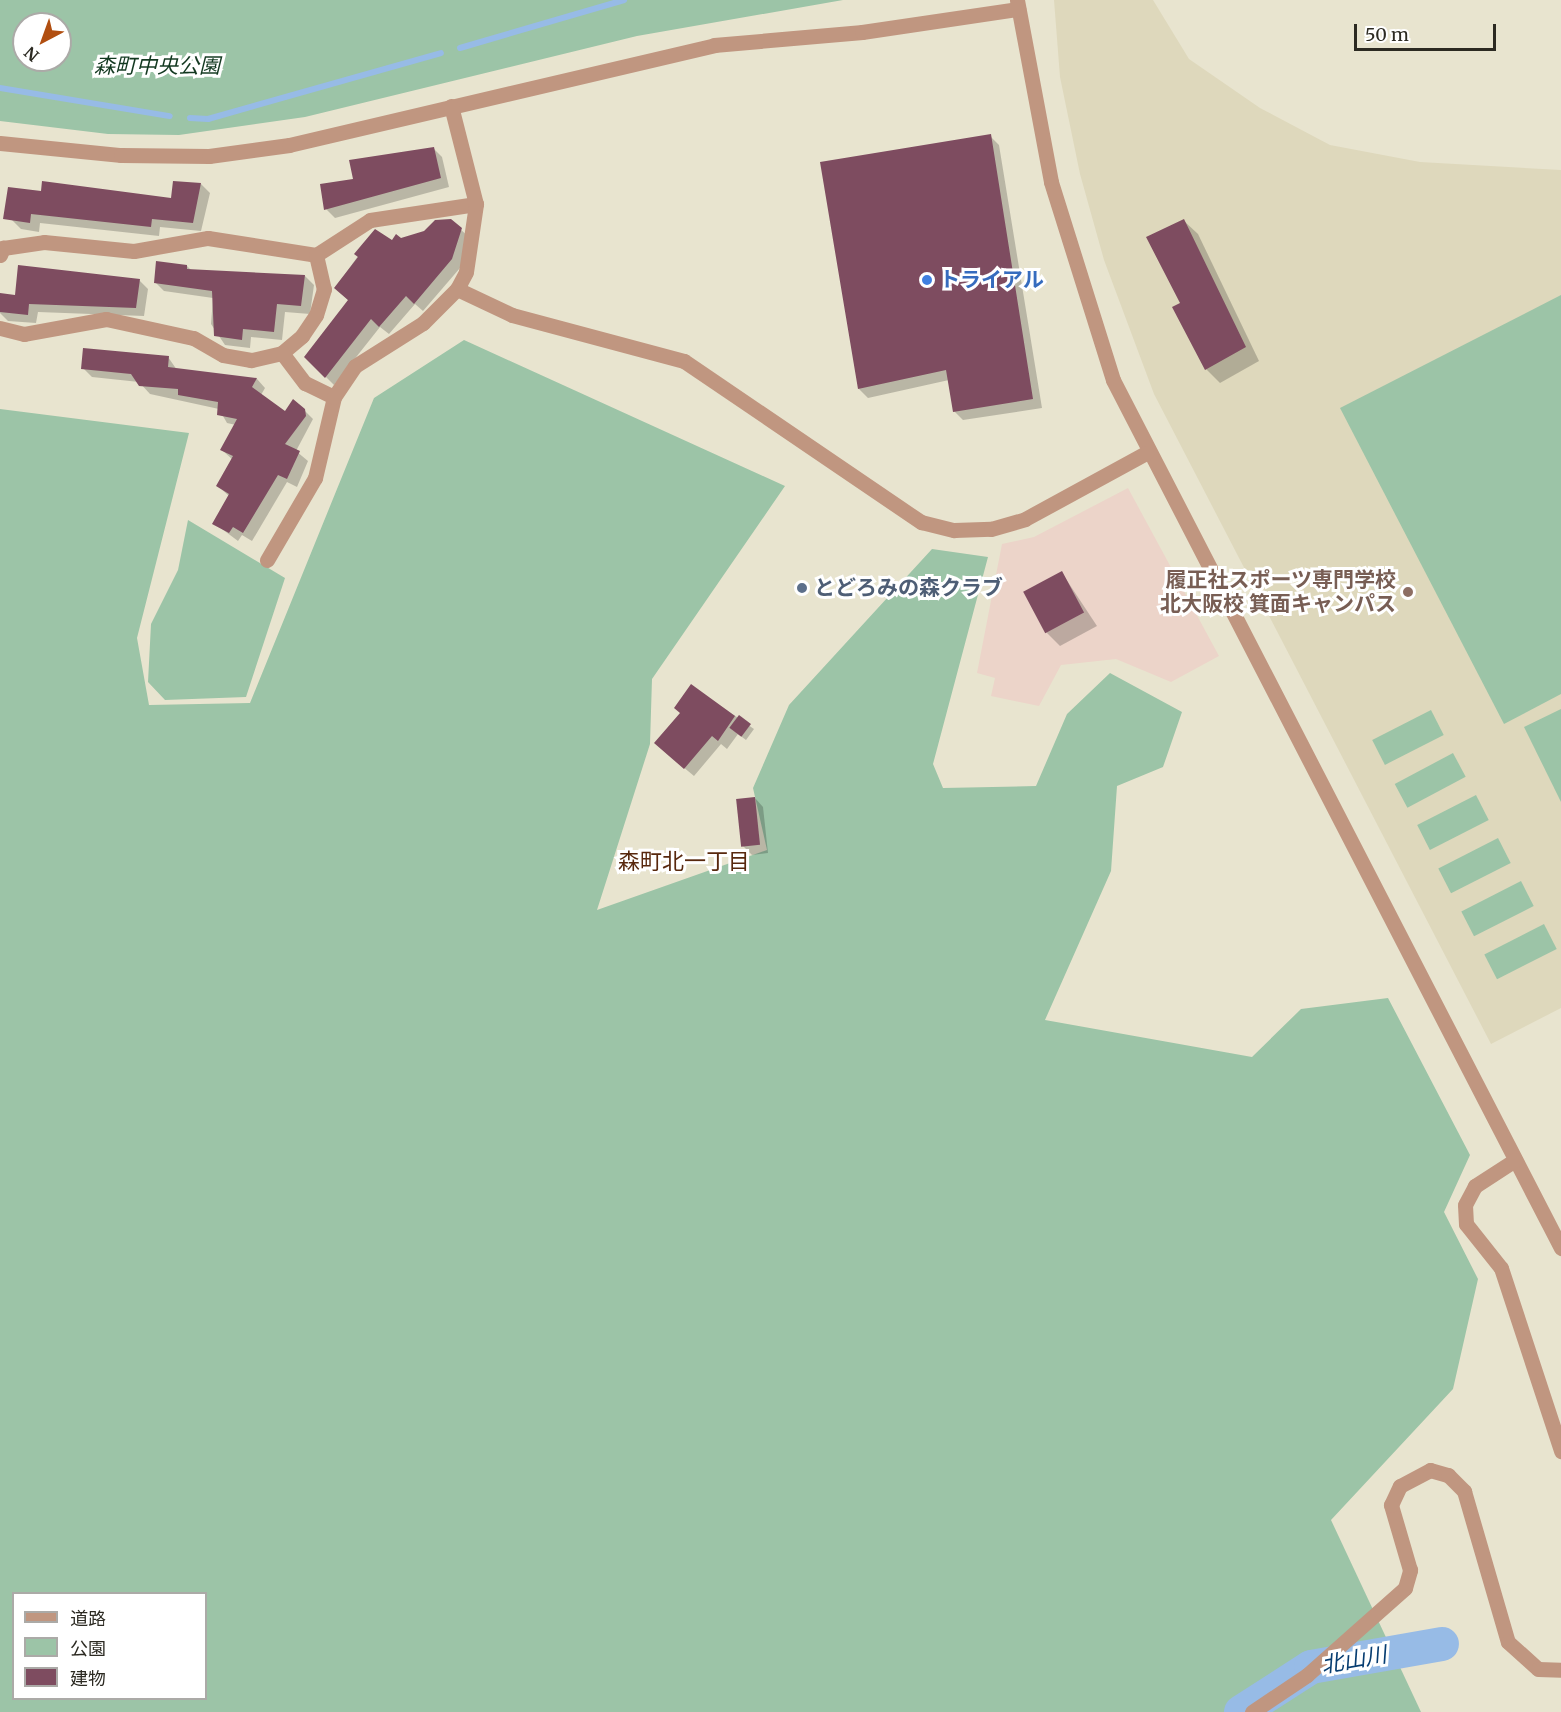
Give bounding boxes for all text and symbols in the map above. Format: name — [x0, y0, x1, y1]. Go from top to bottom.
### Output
north arrow — [12, 12, 72, 72]
scale bar — [1357, 12, 1500, 50]
text: 50 m — [1365, 23, 1409, 46]
text: N — [20, 42, 43, 66]
park label: 森町中央公園 — [94, 53, 220, 79]
place label: トライアル — [939, 267, 1044, 293]
marker: トライアル — [920, 273, 934, 287]
place label: 履正社スポーツ専門学校 北大阪校 箕面キャンパス — [1160, 567, 1396, 617]
place label: とどろみの森クラブ — [814, 575, 1003, 601]
marker: とどろみの森クラブ — [795, 581, 809, 595]
marker: 履正社スポーツ専門学校 北大阪校 箕面キャンパス — [1401, 585, 1415, 599]
district label: 森町北一丁目 — [618, 849, 750, 875]
legend — [12, 1592, 207, 1700]
text: 道路 — [70, 1607, 106, 1630]
text: 公園 — [70, 1637, 106, 1660]
water label: 北山川 — [1319, 1641, 1389, 1679]
text: 建物 — [70, 1667, 106, 1690]

